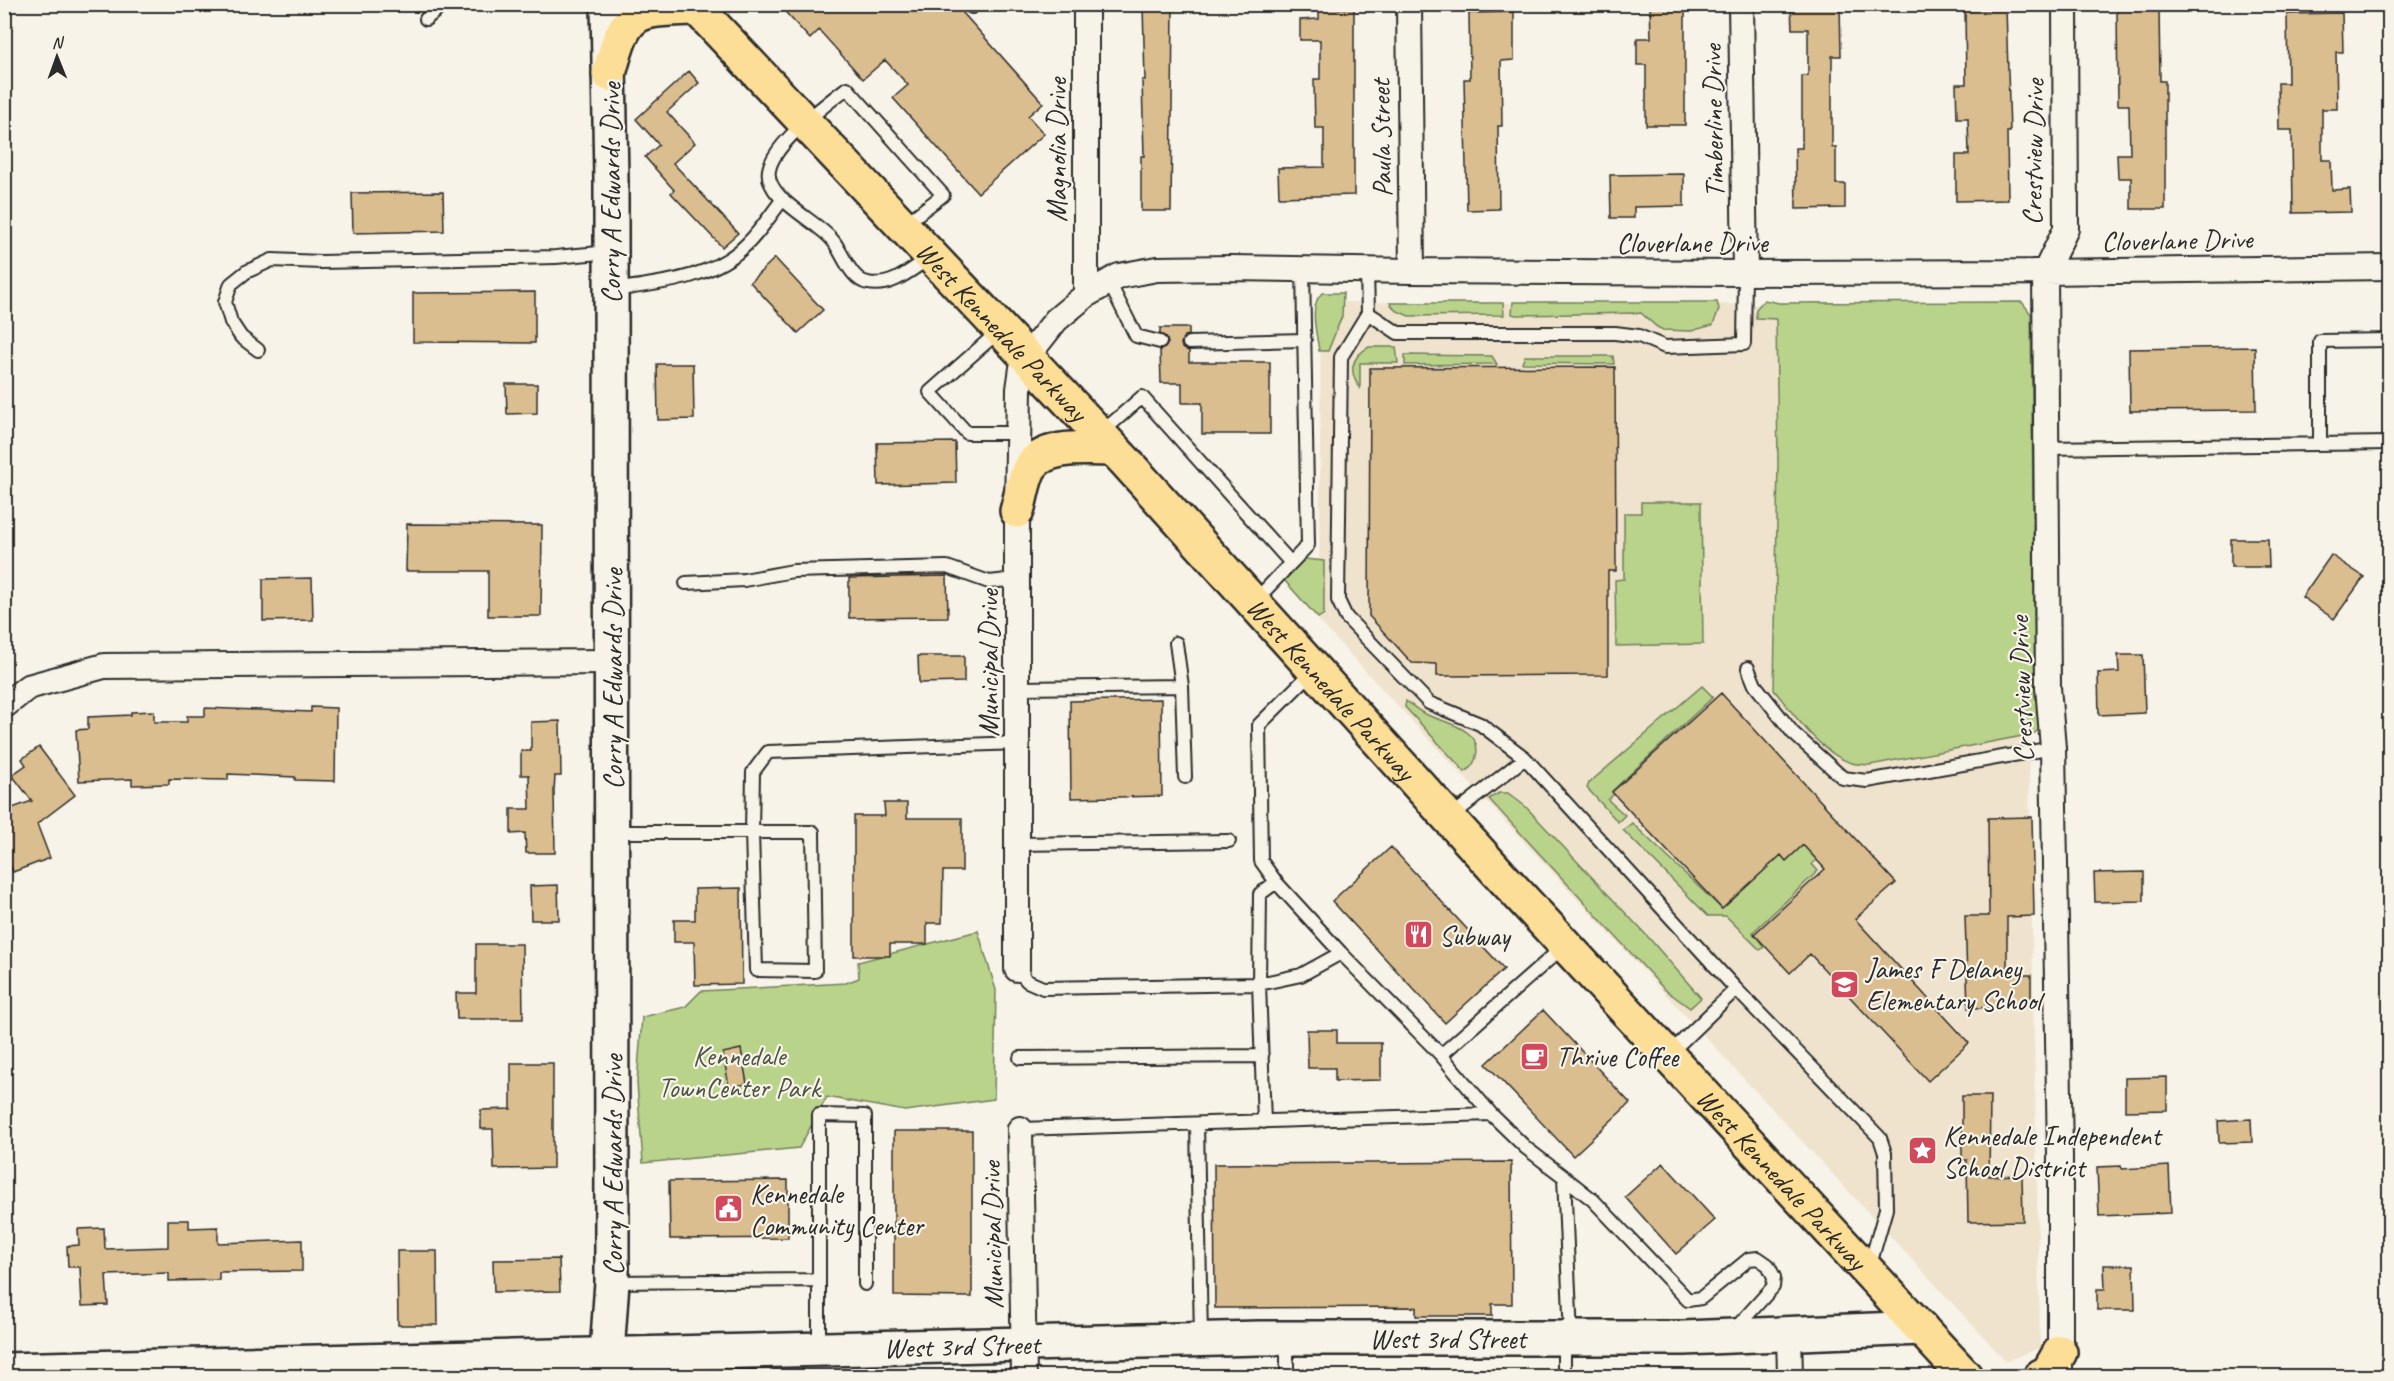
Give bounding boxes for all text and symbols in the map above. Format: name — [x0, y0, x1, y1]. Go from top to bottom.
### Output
north arrow — [27, 27, 87, 87]
text: N — [52, 33, 65, 53]
street label: Timberline Drive — [1694, 42, 1732, 198]
street label: Magnolia Drive — [1039, 76, 1074, 222]
street label: Paula Street — [1362, 76, 1400, 197]
street label: Crestview Drive — [2014, 77, 2052, 225]
street label: Corry A Edwards Drive — [593, 81, 628, 303]
street label: Cloverlane Drive — [2101, 221, 2255, 259]
street label: Cloverlane Drive — [1617, 225, 1769, 260]
street label: West Kennedale Parkway — [909, 234, 1097, 430]
street label: Corry A Edwards Drive — [595, 567, 630, 789]
street label: Municipal Drive — [971, 587, 1006, 737]
street label: West Kennedale Parkway — [1239, 590, 1425, 789]
street label: Crestview Drive — [2001, 613, 2041, 763]
place label: Subway — [1439, 918, 1512, 953]
restaurant icon: Subway — [1402, 919, 1434, 951]
place label: James F Delaney Elementary School — [1864, 951, 2046, 1018]
school or university icon: James F Delaney Elementary School — [1829, 968, 1861, 1000]
park label: Kennedale TownCenter Park — [658, 1038, 823, 1105]
place label: Thrive Coffee — [1556, 1039, 1680, 1074]
cafe icon: Thrive Coffee — [1519, 1040, 1551, 1072]
street label: Corry A Edwards Drive — [595, 1053, 630, 1275]
street label: West Kennedale Parkway — [1689, 1081, 1876, 1279]
place label: Kennedale Independent School District — [1943, 1118, 2163, 1185]
place icon: Kennedale Independent School District — [1906, 1135, 1938, 1167]
street label: Municipal Drive — [973, 1159, 1011, 1309]
place label: Kennedale Community Center — [750, 1176, 925, 1243]
public building icon: Kennedale Community Center — [713, 1193, 745, 1225]
street label: West 3rd Street — [1370, 1321, 1528, 1356]
street label: West 3rd Street — [883, 1326, 1043, 1365]

